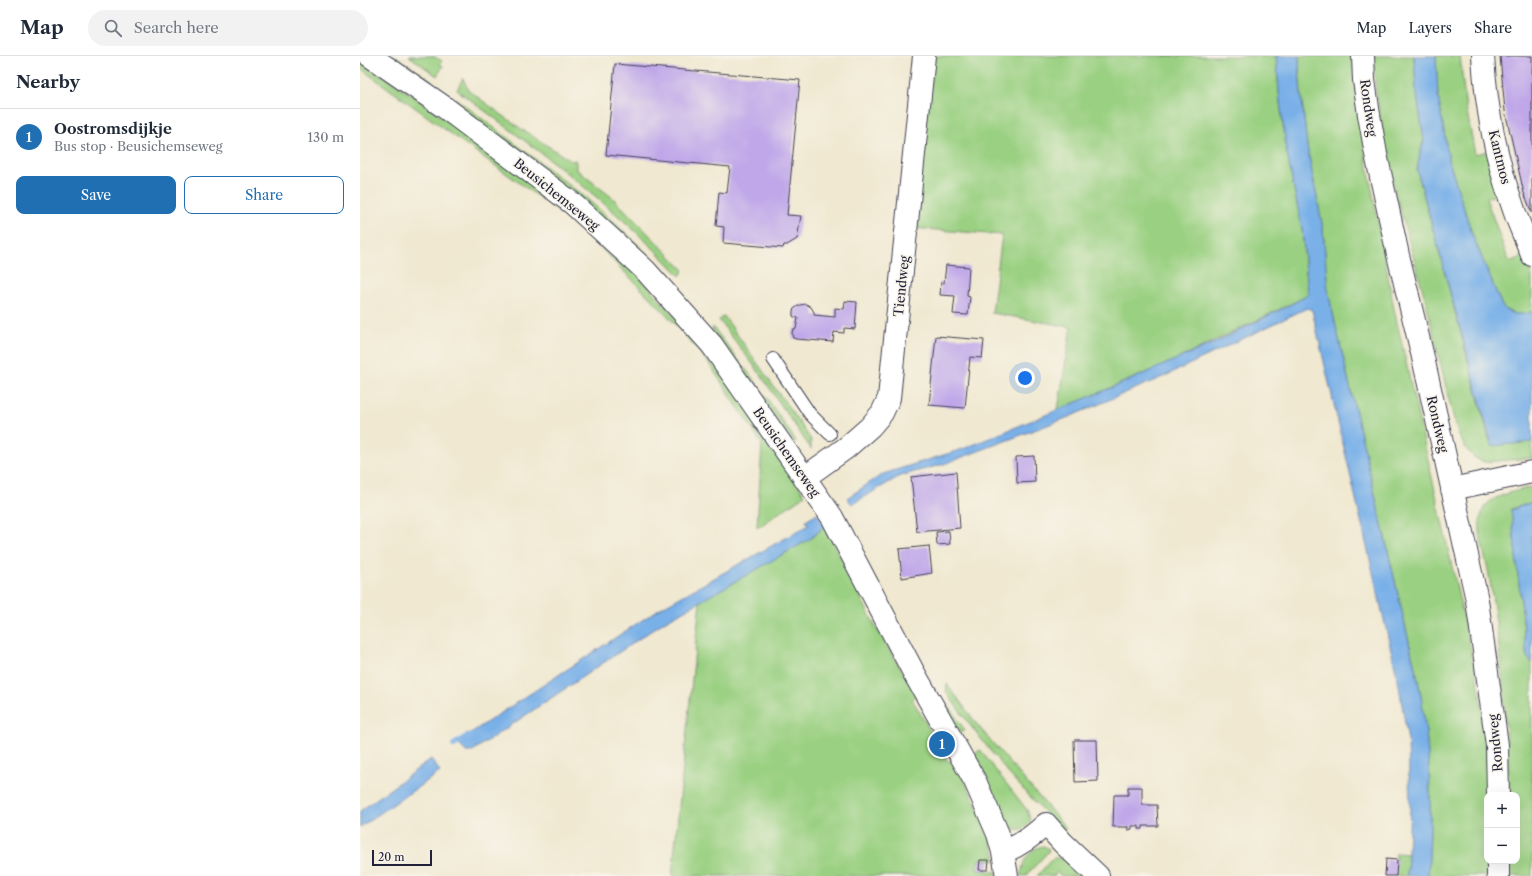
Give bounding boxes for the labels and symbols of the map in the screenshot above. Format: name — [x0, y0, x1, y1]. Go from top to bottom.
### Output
street label: Rondweg — [1357, 78, 1381, 138]
street label: Kantmos — [1486, 128, 1515, 186]
street label: Beusichemseweg — [511, 155, 603, 234]
street label: Tiendweg — [890, 255, 912, 317]
your location — [1015, 368, 1035, 388]
street label: Rondweg — [1424, 394, 1452, 454]
street label: Beusichemseweg — [750, 404, 824, 500]
street label: Rondweg — [1484, 713, 1505, 773]
pin: 1 — [929, 729, 955, 759]
scale bar — [372, 848, 432, 867]

